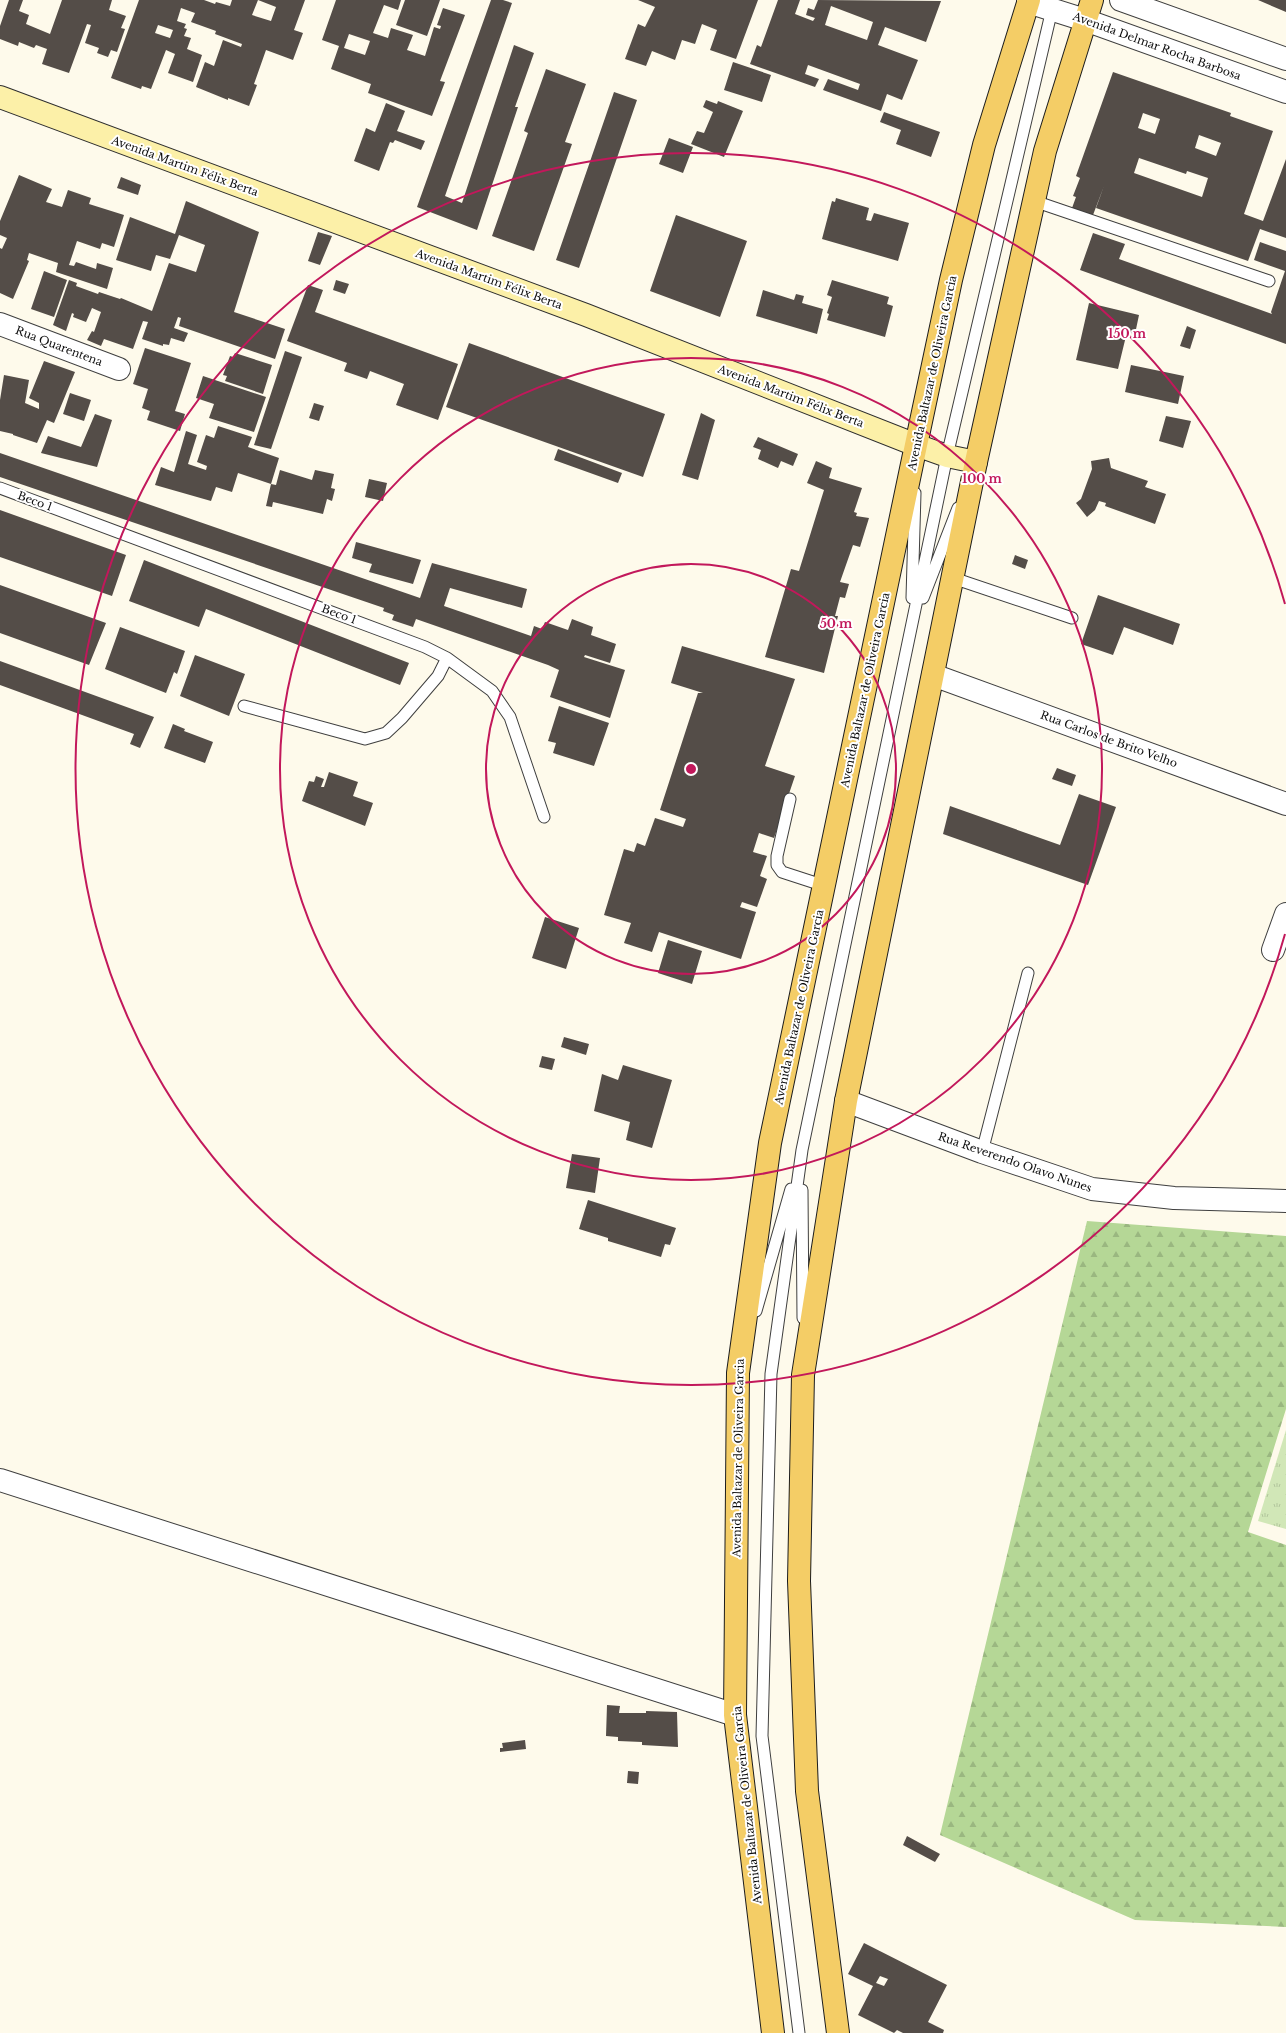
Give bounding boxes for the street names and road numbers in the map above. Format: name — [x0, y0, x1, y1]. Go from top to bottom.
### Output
street label: Avenida Delmar Rocha Barbosa — [1070, 9, 1244, 83]
street label: Avenida Martim Félix Berta — [109, 133, 261, 199]
street label: Avenida Martim Félix Berta — [413, 246, 565, 312]
street label: Avenida Baltazar de Oliveira Garcia — [904, 273, 960, 473]
street label: Rua Quarentena — [13, 323, 105, 369]
street label: Avenida Martim Félix Berta — [715, 361, 867, 431]
street label: Beco 1 — [16, 488, 54, 514]
street label: Avenida Baltazar de Oliveira Garcia — [837, 590, 893, 790]
street label: Beco 1 — [320, 601, 358, 627]
street label: Rua Carlos de Brito Velho — [1038, 708, 1180, 770]
street label: Avenida Baltazar de Oliveira Garcia — [771, 907, 827, 1107]
street label: Rua Reverendo Olavo Nunes — [936, 1129, 1094, 1195]
street label: Avenida Baltazar de Oliveira Garcia — [729, 1357, 747, 1559]
street label: Avenida Baltazar de Oliveira Garcia — [730, 1704, 764, 1906]

